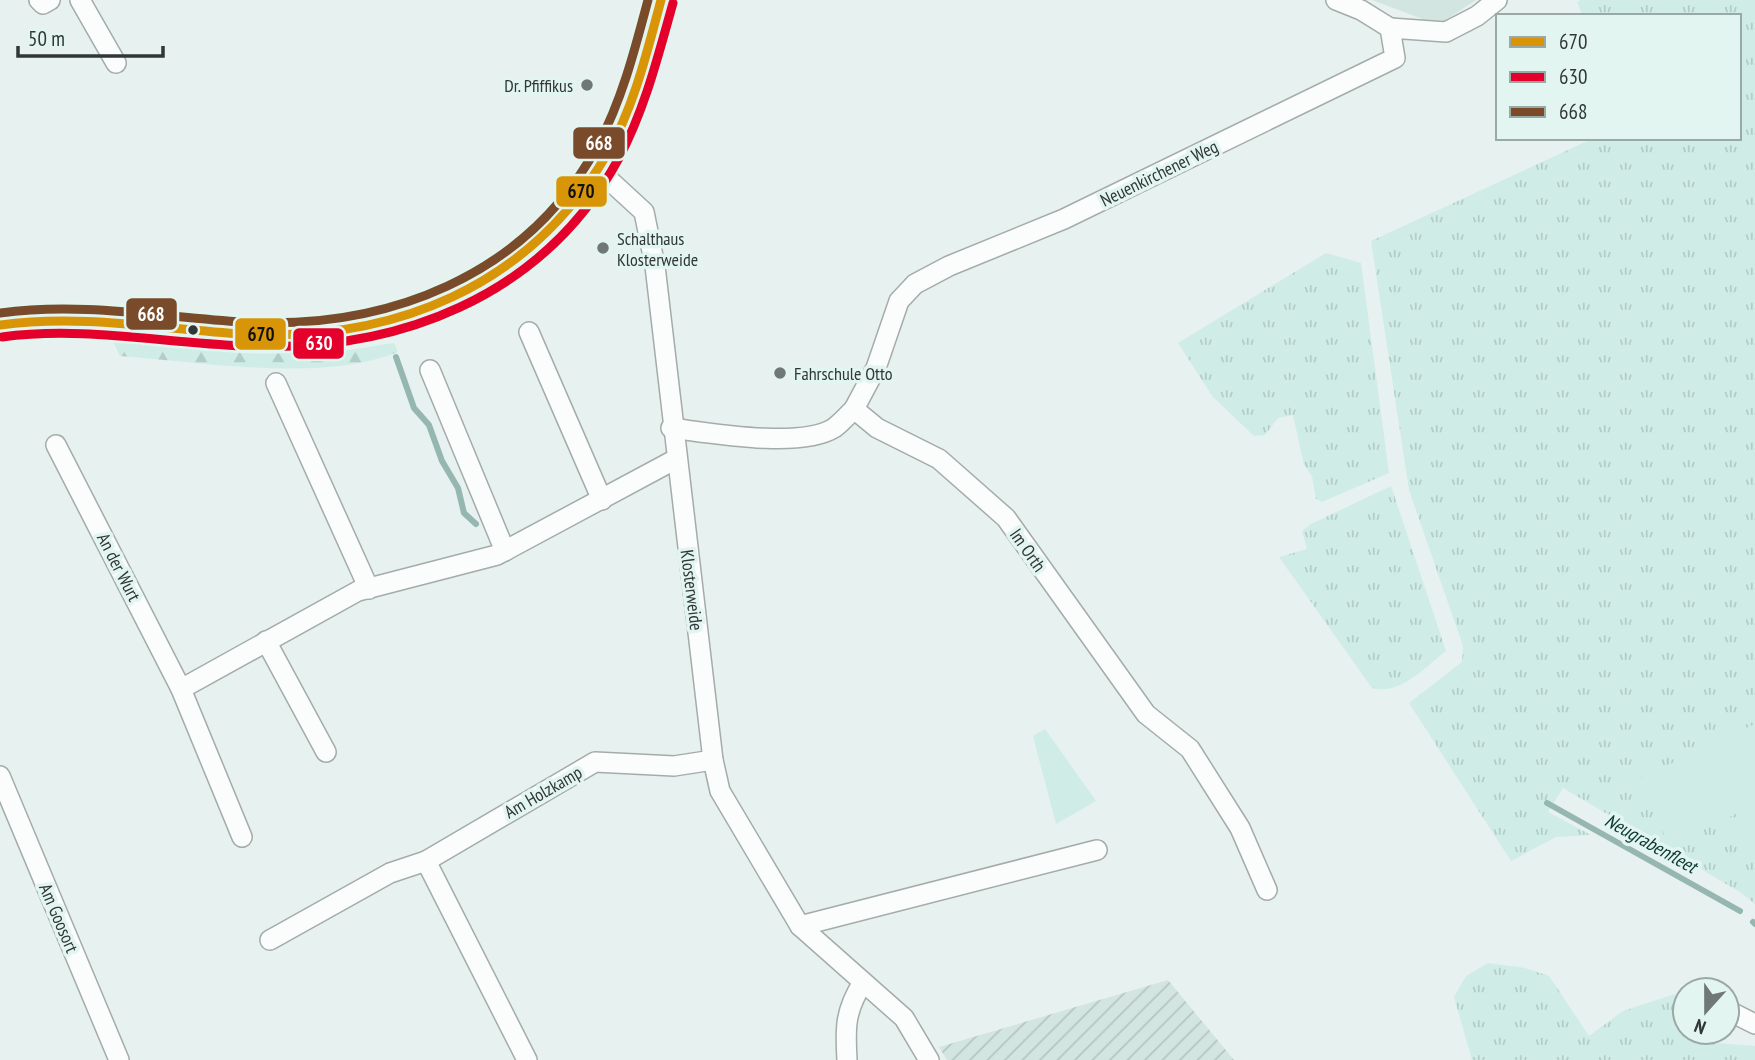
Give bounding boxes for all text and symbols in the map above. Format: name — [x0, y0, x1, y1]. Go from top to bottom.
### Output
scale bar — [18, 14, 163, 58]
legend — [1496, 14, 1741, 140]
text: 50 m — [28, 25, 65, 52]
text: 670 — [1559, 28, 1587, 55]
text: 630 — [1559, 63, 1587, 90]
place label: Dr. Pfiffikus — [504, 74, 573, 97]
marker: Dr. Pfiffikus — [579, 77, 595, 93]
text: 668 — [1559, 98, 1587, 125]
line badge: 668 — [572, 126, 626, 160]
text: 668 — [585, 131, 613, 155]
street label: Neuenkirchener Weg — [1096, 135, 1222, 211]
line badge: 670 — [555, 175, 608, 208]
text: 670 — [567, 179, 595, 203]
place label: Schalthaus Klosterweide — [617, 227, 698, 271]
marker: Schalthaus Klosterweide — [595, 240, 611, 256]
line badge: 668 — [125, 297, 178, 331]
text: 668 — [137, 302, 165, 326]
line badge: 670 — [234, 317, 287, 351]
text: 670 — [247, 322, 275, 346]
unlabelled marker — [186, 323, 200, 337]
line badge: 630 — [292, 327, 345, 360]
text: 630 — [305, 331, 333, 355]
place label: Fahrschule Otto — [794, 362, 893, 385]
marker: Fahrschule Otto — [772, 365, 788, 381]
street label: Im Orth — [1005, 524, 1051, 576]
street label: An der Wurt — [92, 529, 146, 605]
street label: Klosterweide — [676, 548, 708, 632]
street label: Am Holzkamp — [500, 760, 586, 823]
water label: Neugrabenfleet — [1601, 808, 1704, 879]
street label: Am Goosort — [34, 880, 84, 956]
north arrow — [1671, 976, 1741, 1046]
text: N — [1691, 1014, 1709, 1040]

